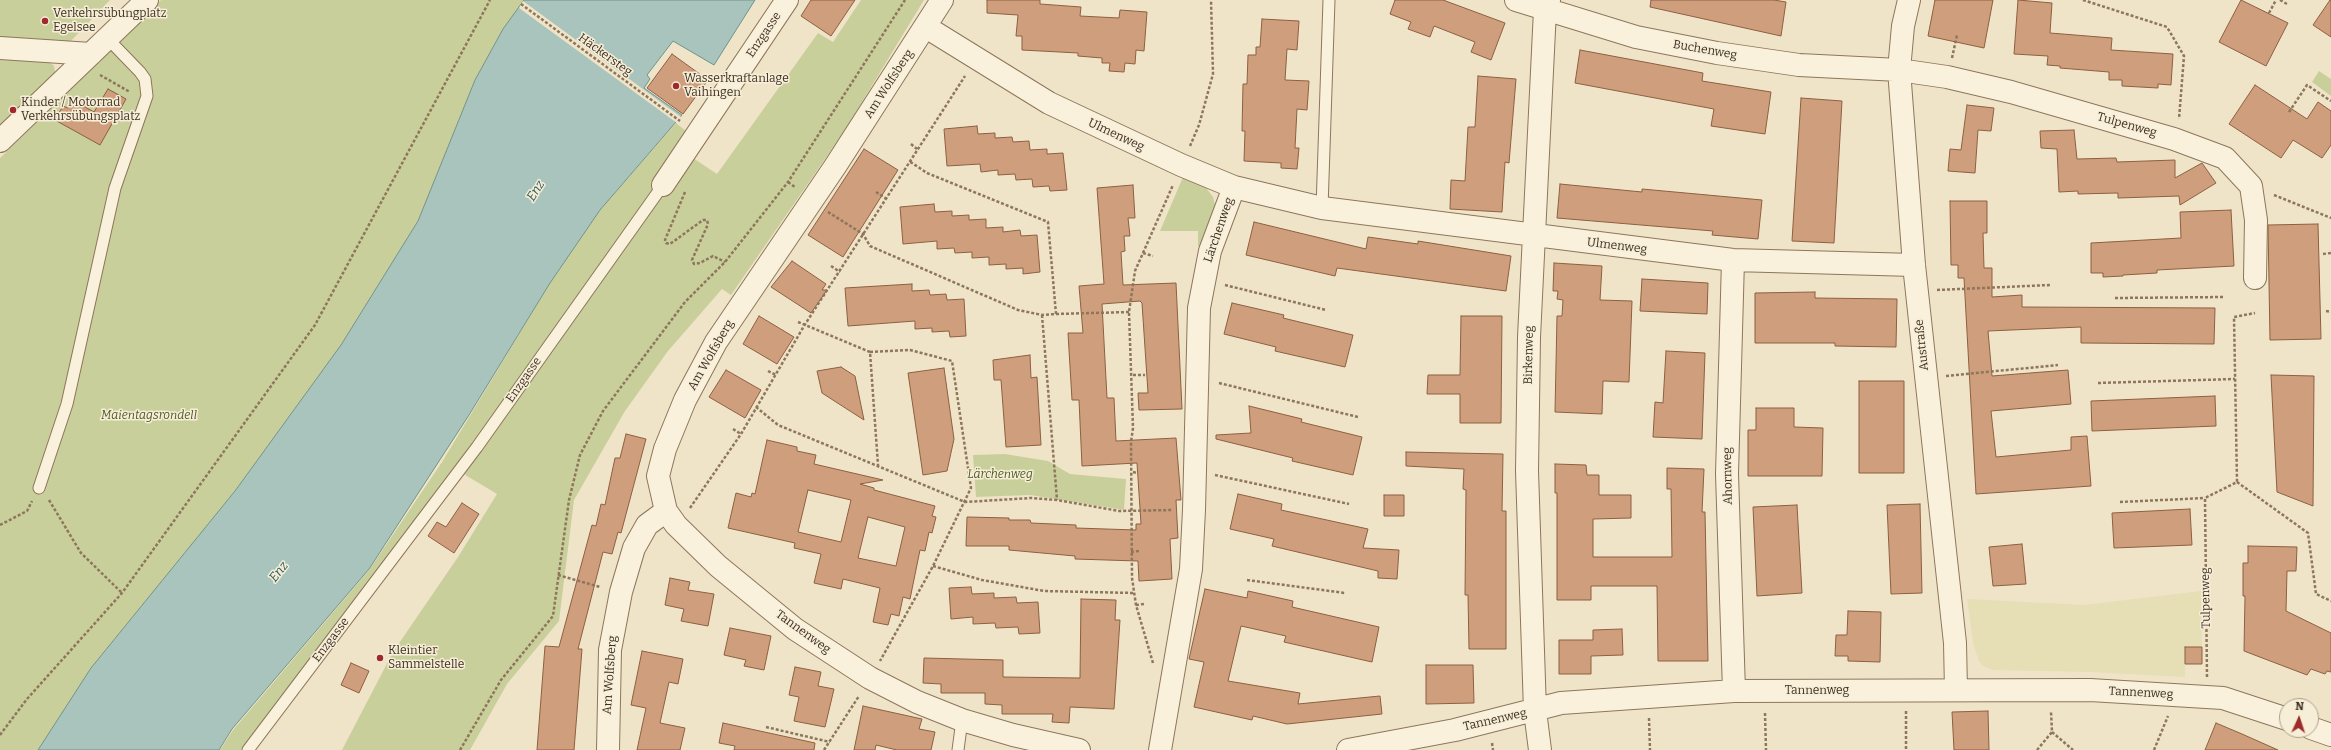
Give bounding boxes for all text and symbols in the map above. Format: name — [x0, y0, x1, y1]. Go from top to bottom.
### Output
place label: Verkehrsübungplatz Egelsee — [53, 7, 166, 35]
street label: Enzgasse — [744, 9, 784, 61]
marker: Verkehrsübungplatz Egelsee — [40, 16, 50, 26]
street label: Häckersteg — [575, 31, 635, 79]
street label: Buchenweg — [1672, 37, 1738, 63]
street label: Am Wolfsberg — [861, 47, 917, 121]
place label: Wasserkraftanlage Vaihingen — [684, 72, 789, 100]
marker: Wasserkraftanlage Vaihingen — [671, 81, 681, 91]
place label: Kinder / Motorrad Verkehrsübungsplatz — [21, 96, 140, 124]
marker: Kinder / Motorrad Verkehrsübungsplatz — [8, 105, 18, 115]
street label: Tulpenweg — [2096, 110, 2158, 140]
street label: Ulmenweg — [1086, 116, 1146, 154]
water label: Enz — [524, 178, 548, 204]
street label: Lärchenweg — [1201, 196, 1237, 264]
street label: Ulmenweg — [1586, 235, 1648, 257]
street label: Am Wolfsberg — [685, 317, 737, 393]
street label: Austraße — [1912, 319, 1932, 371]
street label: Birkenweg — [1521, 325, 1537, 385]
street label: Enzgasse — [503, 355, 545, 405]
park label: Maientagsrondell — [101, 409, 197, 423]
street label: Ahornweg — [1720, 447, 1736, 505]
park label: Lärchenweg — [967, 468, 1033, 482]
water label: Enz — [266, 559, 292, 585]
street label: Tulpenweg — [2198, 567, 2214, 629]
street label: Tannenweg — [773, 607, 833, 657]
street label: Enzgasse — [310, 615, 352, 665]
street label: Am Wolfsberg — [600, 635, 620, 715]
place label: Kleintier Sammelstelle — [388, 644, 464, 672]
marker: Kleintier Sammelstelle — [375, 653, 385, 663]
street label: Tannenweg — [1785, 684, 1849, 698]
street label: Tannenweg — [2108, 684, 2174, 702]
north arrow — [2279, 698, 2319, 738]
text: N — [2295, 700, 2304, 713]
street label: Tannenweg — [1462, 706, 1528, 734]

